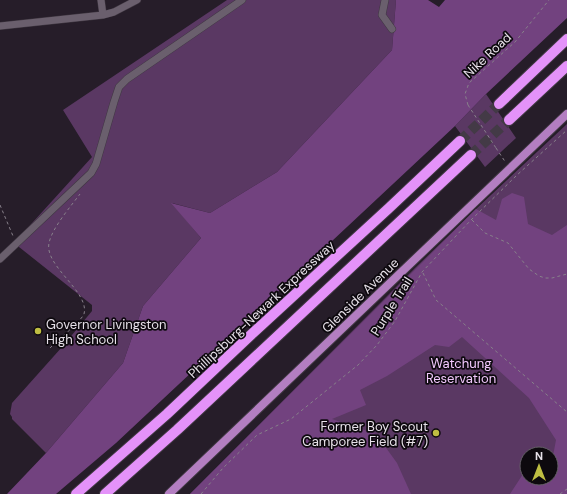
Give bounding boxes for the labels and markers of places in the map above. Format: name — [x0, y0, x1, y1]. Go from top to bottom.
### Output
place label: Governor Livingston High School — [46, 316, 166, 348]
marker: Governor Livingston High School — [33, 326, 43, 336]
place label: Former Boy Scout Camporee Field (#7) — [302, 418, 428, 450]
marker: Former Boy Scout Camporee Field (#7) — [431, 428, 441, 438]

